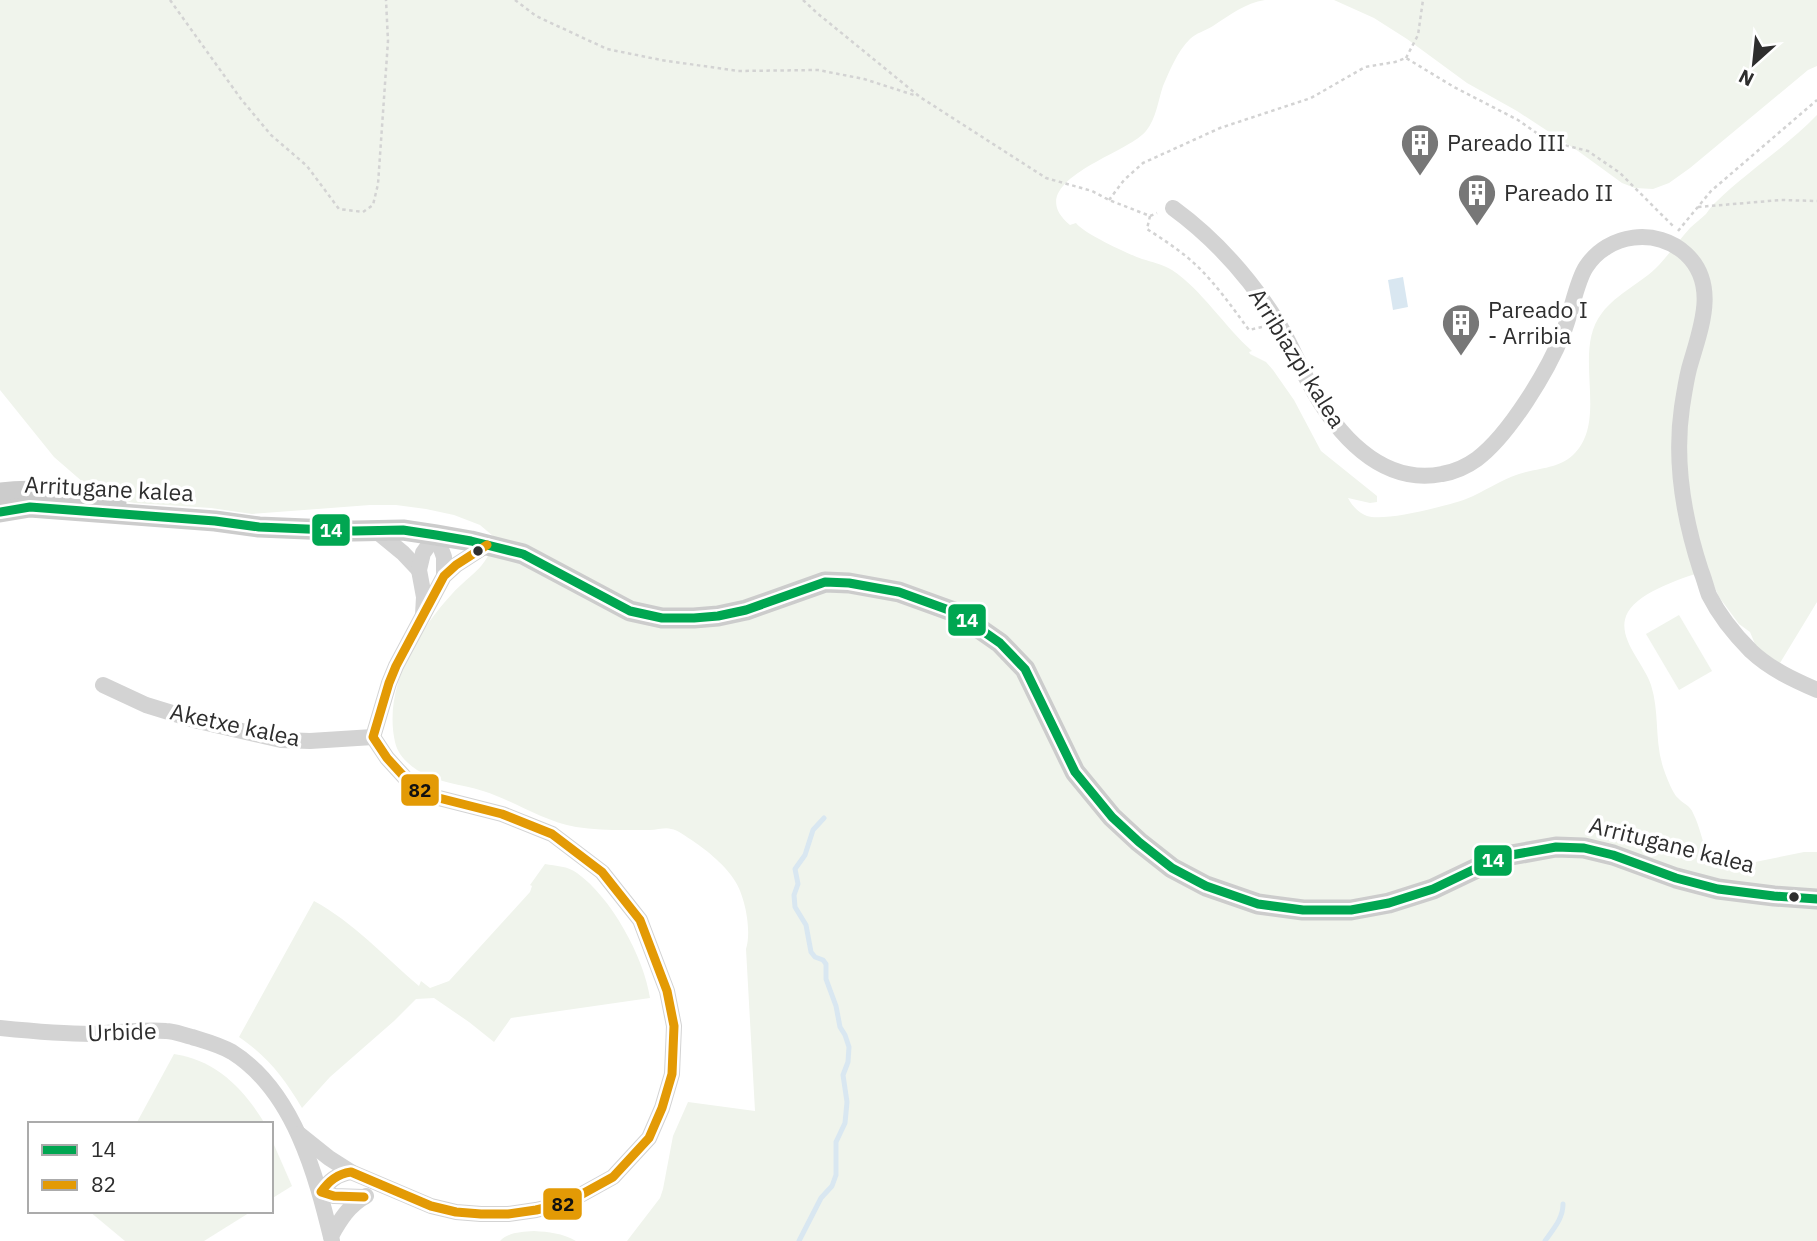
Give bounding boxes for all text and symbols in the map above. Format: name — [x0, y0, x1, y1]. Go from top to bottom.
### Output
north arrow — [1719, 28, 1789, 98]
text: N — [1735, 64, 1758, 92]
building icon: Pareado III — [1399, 122, 1441, 177]
place label: Pareado III — [1447, 127, 1565, 157]
building icon: Pareado II — [1456, 172, 1498, 227]
place label: Pareado II — [1504, 177, 1613, 207]
street label: Arribiazpi kalea — [1243, 282, 1353, 433]
place label: Pareado I - Arribia — [1488, 294, 1588, 350]
building icon: Pareado I - Arribia — [1440, 302, 1482, 357]
street label: Arritugane kalea — [24, 469, 194, 507]
line badge: 14 — [311, 513, 351, 547]
text: 14 — [320, 518, 342, 542]
unlabelled marker — [471, 544, 485, 558]
line badge: 14 — [947, 603, 987, 637]
text: 14 — [956, 608, 978, 632]
street label: Aketxe kalea — [167, 696, 303, 752]
line badge: 82 — [400, 773, 440, 807]
text: 82 — [409, 778, 431, 802]
street label: Arritugane kalea — [1586, 809, 1758, 879]
line badge: 14 — [1473, 844, 1513, 877]
text: 14 — [1482, 848, 1504, 872]
unlabelled marker — [1787, 890, 1801, 904]
street label: Urbide — [87, 1015, 157, 1047]
legend — [28, 1122, 273, 1213]
text: 14 — [91, 1135, 116, 1163]
text: 82 — [91, 1170, 116, 1198]
line badge: 82 — [542, 1187, 583, 1221]
text: 82 — [552, 1192, 574, 1216]

